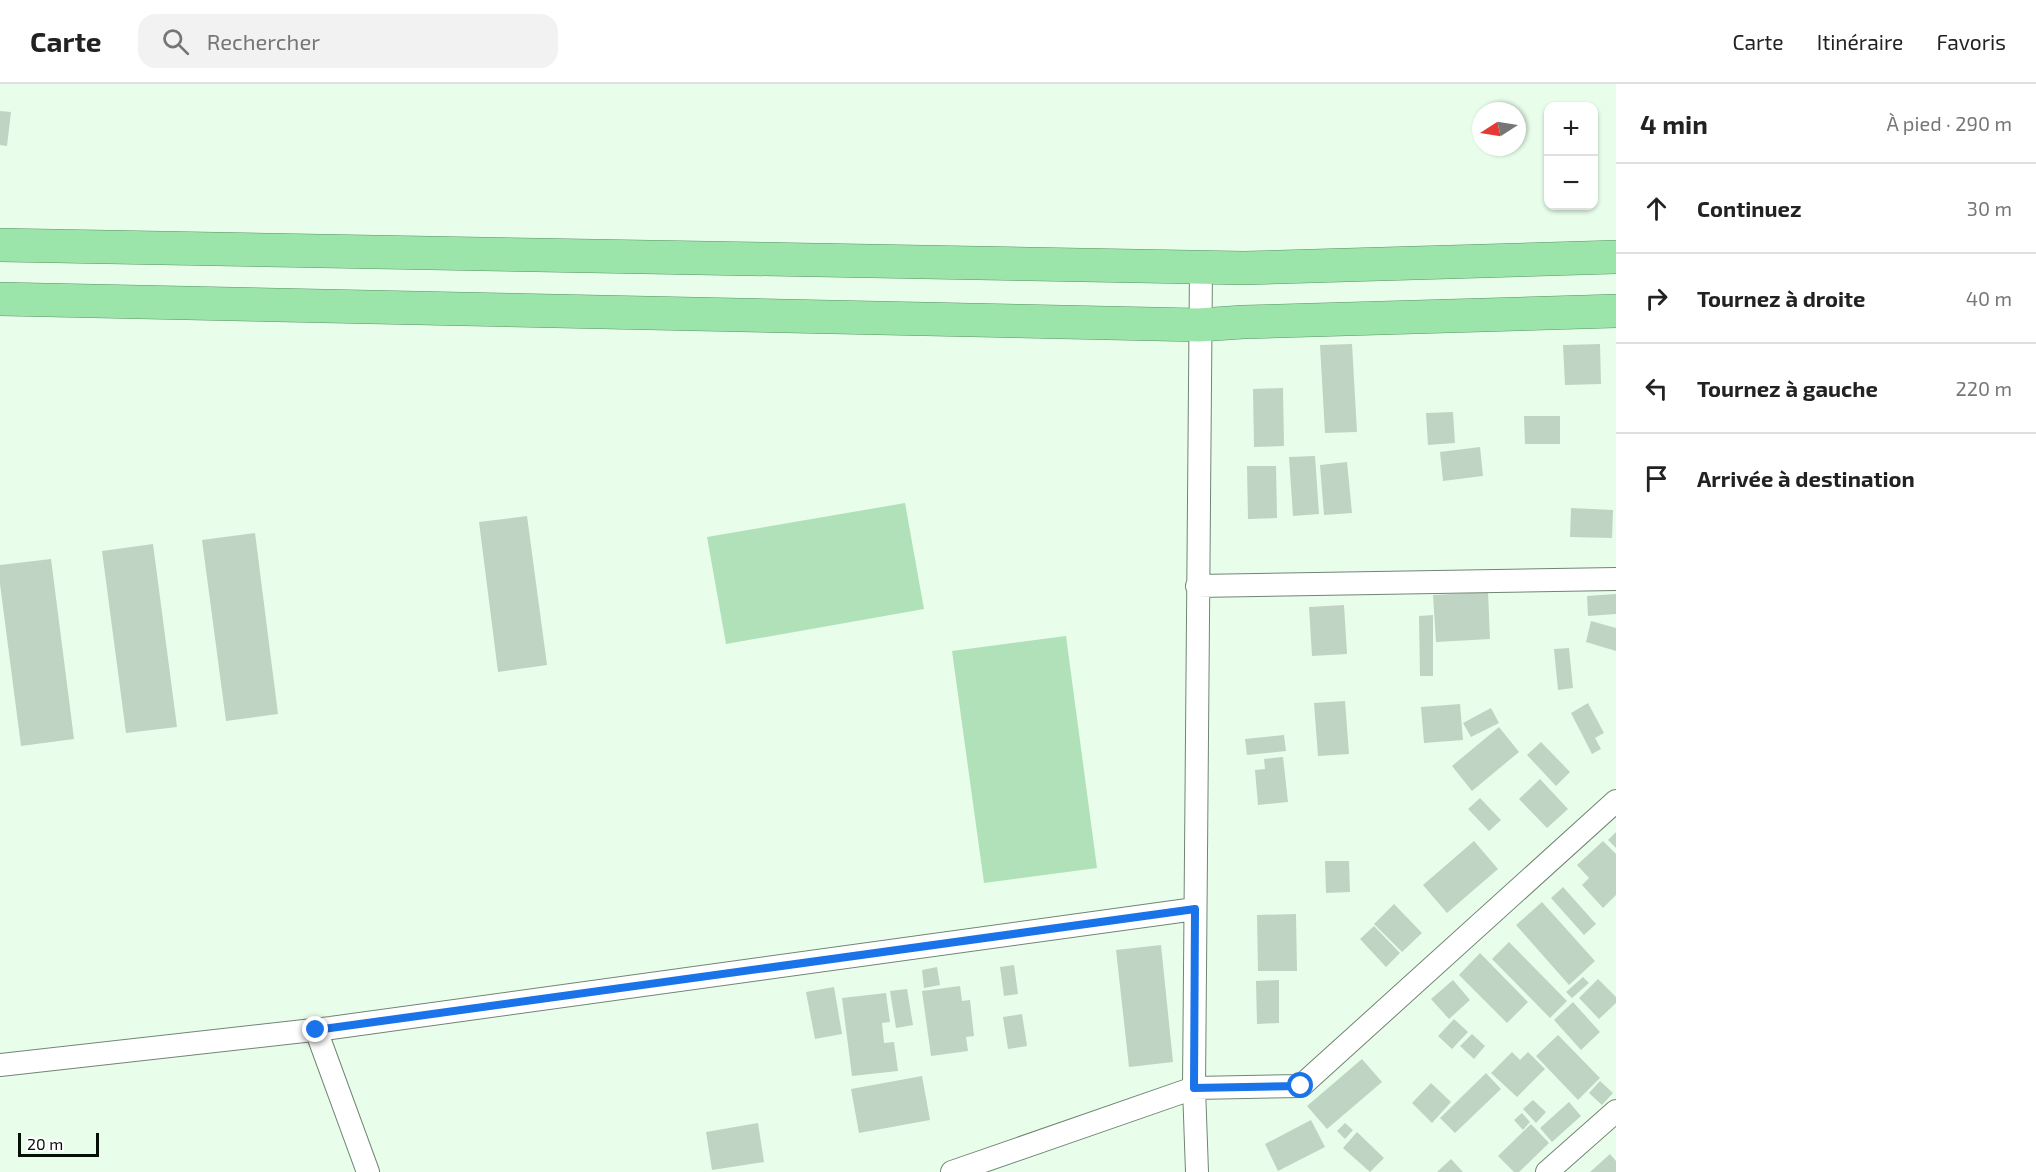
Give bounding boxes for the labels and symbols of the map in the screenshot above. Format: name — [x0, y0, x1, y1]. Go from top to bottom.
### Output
north arrow — [1472, 102, 1526, 156]
route end — [302, 1016, 328, 1042]
route start — [1287, 1072, 1313, 1098]
scale bar — [18, 1130, 99, 1158]

